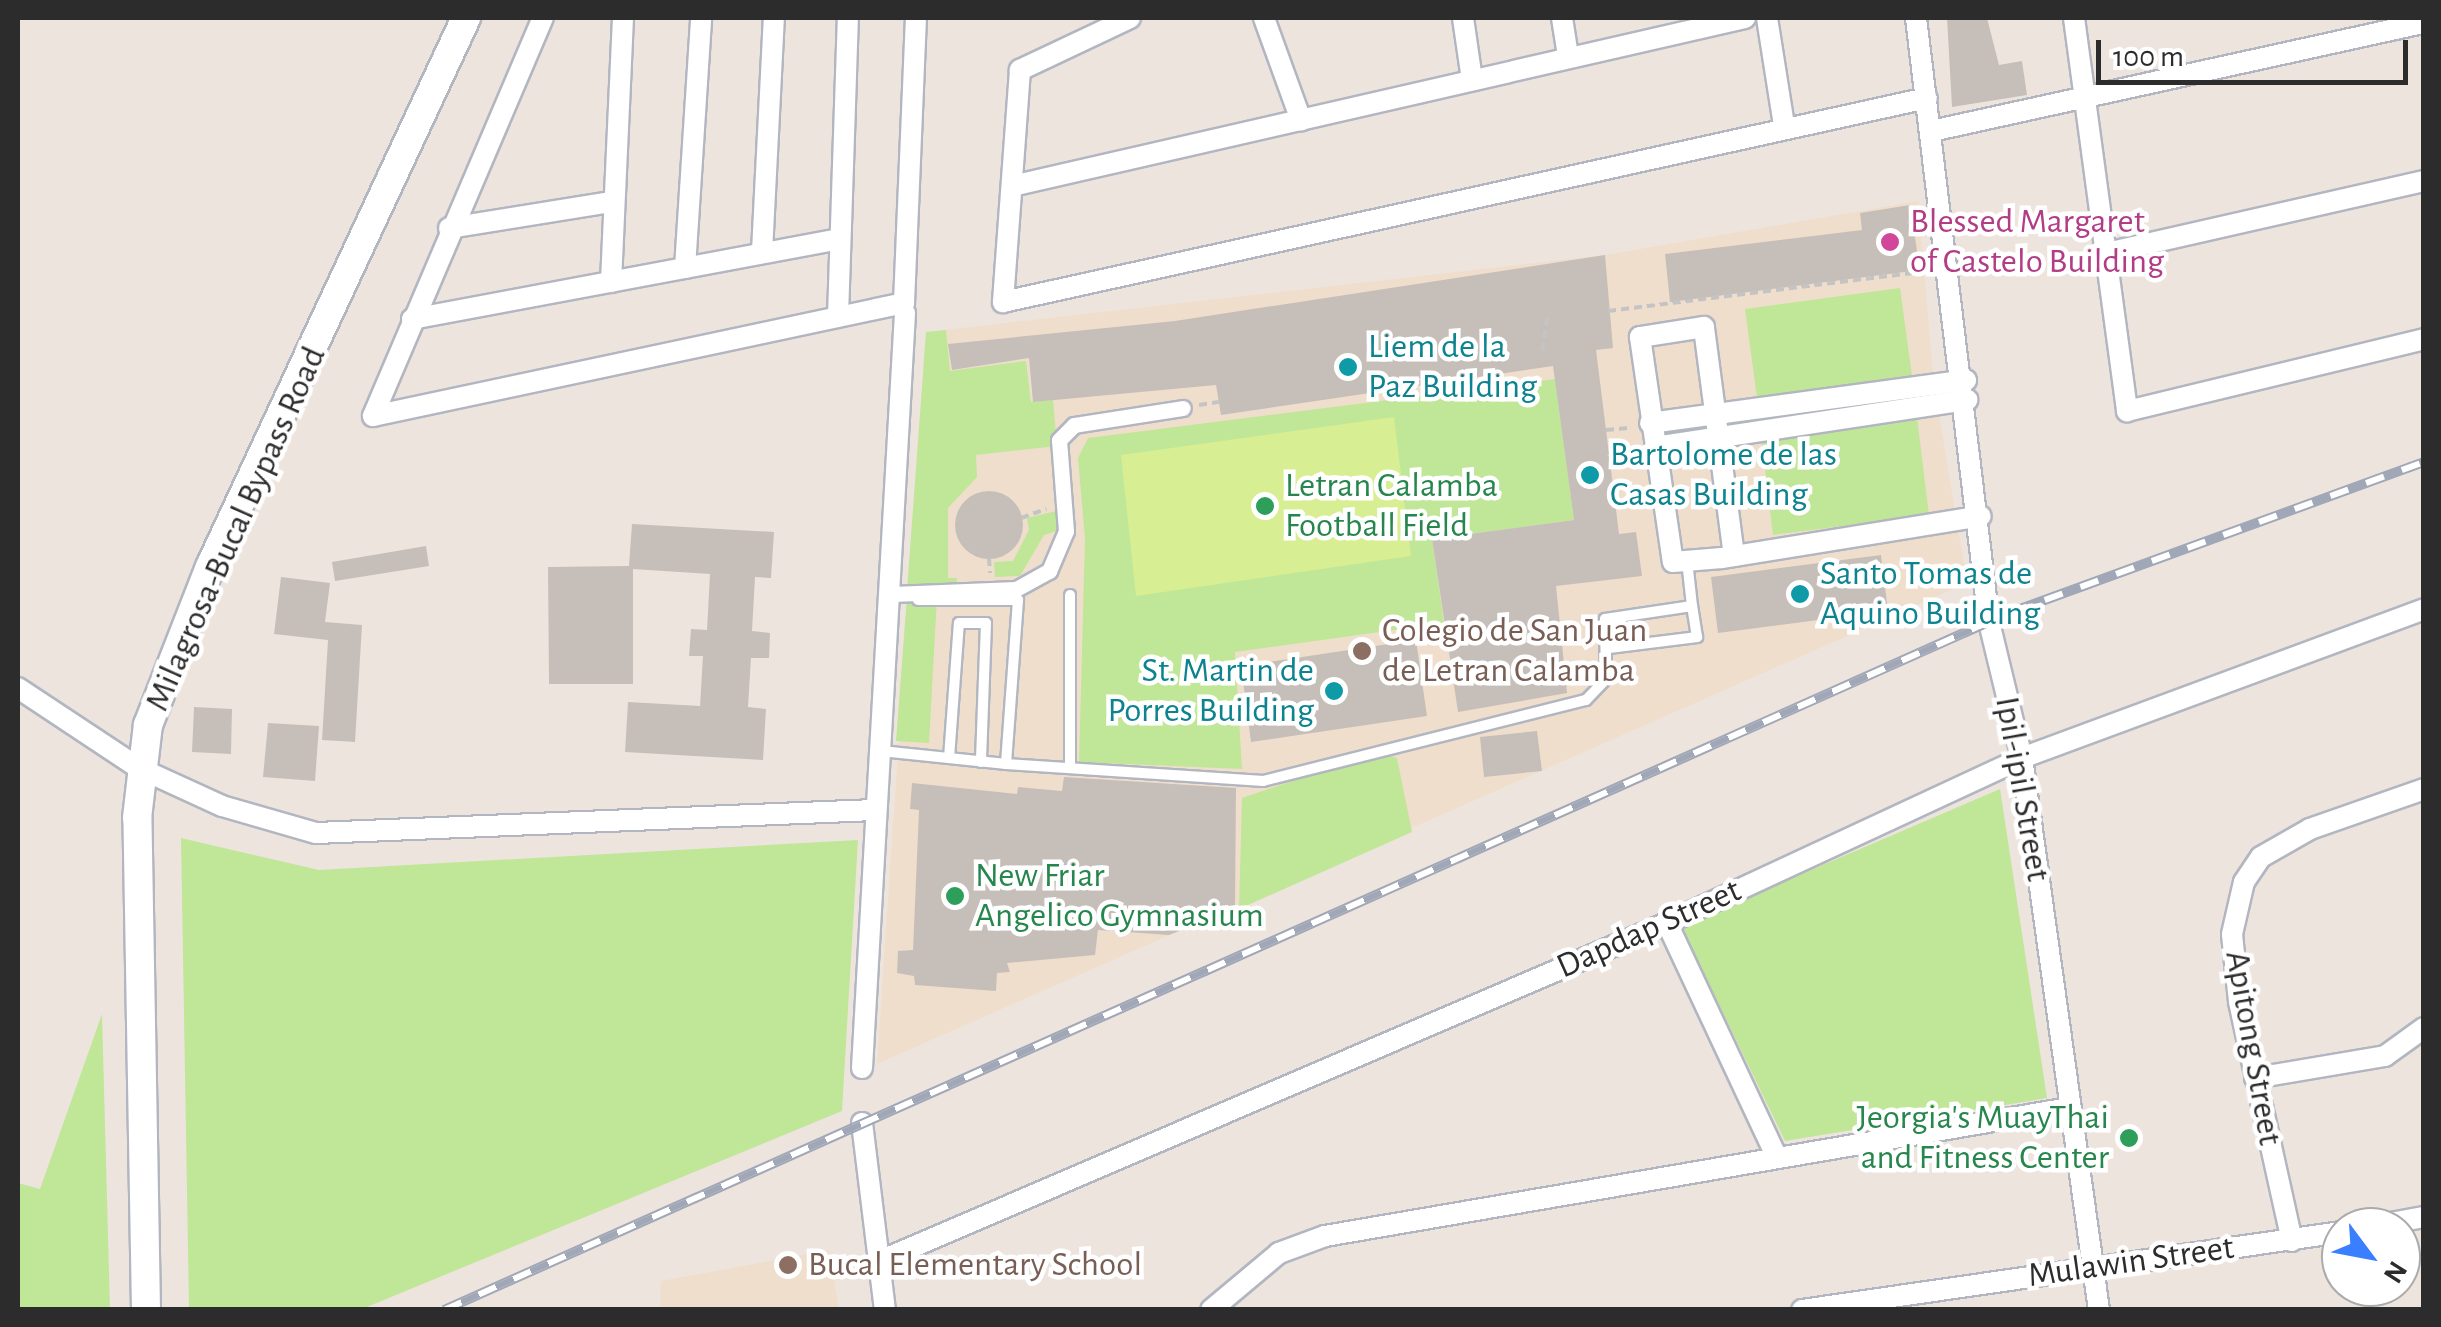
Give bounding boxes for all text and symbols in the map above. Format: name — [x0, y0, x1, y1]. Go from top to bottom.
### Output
scale bar — [2101, 20, 2414, 82]
text: 100 m — [2113, 42, 2184, 72]
place label: Blessed Margaret of Castelo Building — [1910, 201, 2164, 283]
marker: Blessed Margaret of Castelo Building — [1879, 231, 1901, 253]
place label: Liem de la Paz Building — [1368, 326, 1537, 408]
street label: Milagrosa-Bucal Bypass Road — [137, 340, 335, 718]
marker: Liem de la Paz Building — [1337, 356, 1359, 378]
place label: Bartolome de las Casas Building — [1610, 434, 1837, 516]
marker: Bartolome de las Casas Building — [1579, 464, 1601, 486]
place label: Letran Calamba Football Field — [1285, 465, 1498, 547]
marker: Letran Calamba Football Field — [1254, 495, 1276, 517]
place label: Santo Tomas de Aquino Building — [1820, 553, 2040, 635]
marker: Santo Tomas de Aquino Building — [1789, 583, 1811, 605]
place label: Colegio de San Juan de Letran Calamba — [1382, 610, 1647, 692]
marker: Colegio de San Juan de Letran Calamba — [1351, 640, 1373, 662]
place label: St. Martin de Porres Building — [1108, 650, 1314, 732]
marker: St. Martin de Porres Building — [1323, 680, 1345, 702]
street label: Ipil-ipil Street — [1985, 693, 2059, 885]
place label: New Friar Angelico Gymnasium — [975, 855, 1264, 937]
street label: Dapdap Street — [1551, 870, 1747, 988]
marker: New Friar Angelico Gymnasium — [944, 885, 966, 907]
street label: Apitong Street — [2215, 948, 2291, 1148]
place label: Jeorgia's MuayThai and Fitness Center — [1857, 1097, 2109, 1179]
marker: Jeorgia's MuayThai and Fitness Center — [2118, 1127, 2140, 1149]
north arrow — [2321, 1207, 2421, 1307]
street label: Mulawin Street — [2025, 1227, 2237, 1297]
place label: Bucal Elementary School — [808, 1244, 1142, 1286]
marker: Bucal Elementary School — [777, 1254, 799, 1276]
text: N — [2378, 1256, 2412, 1288]

